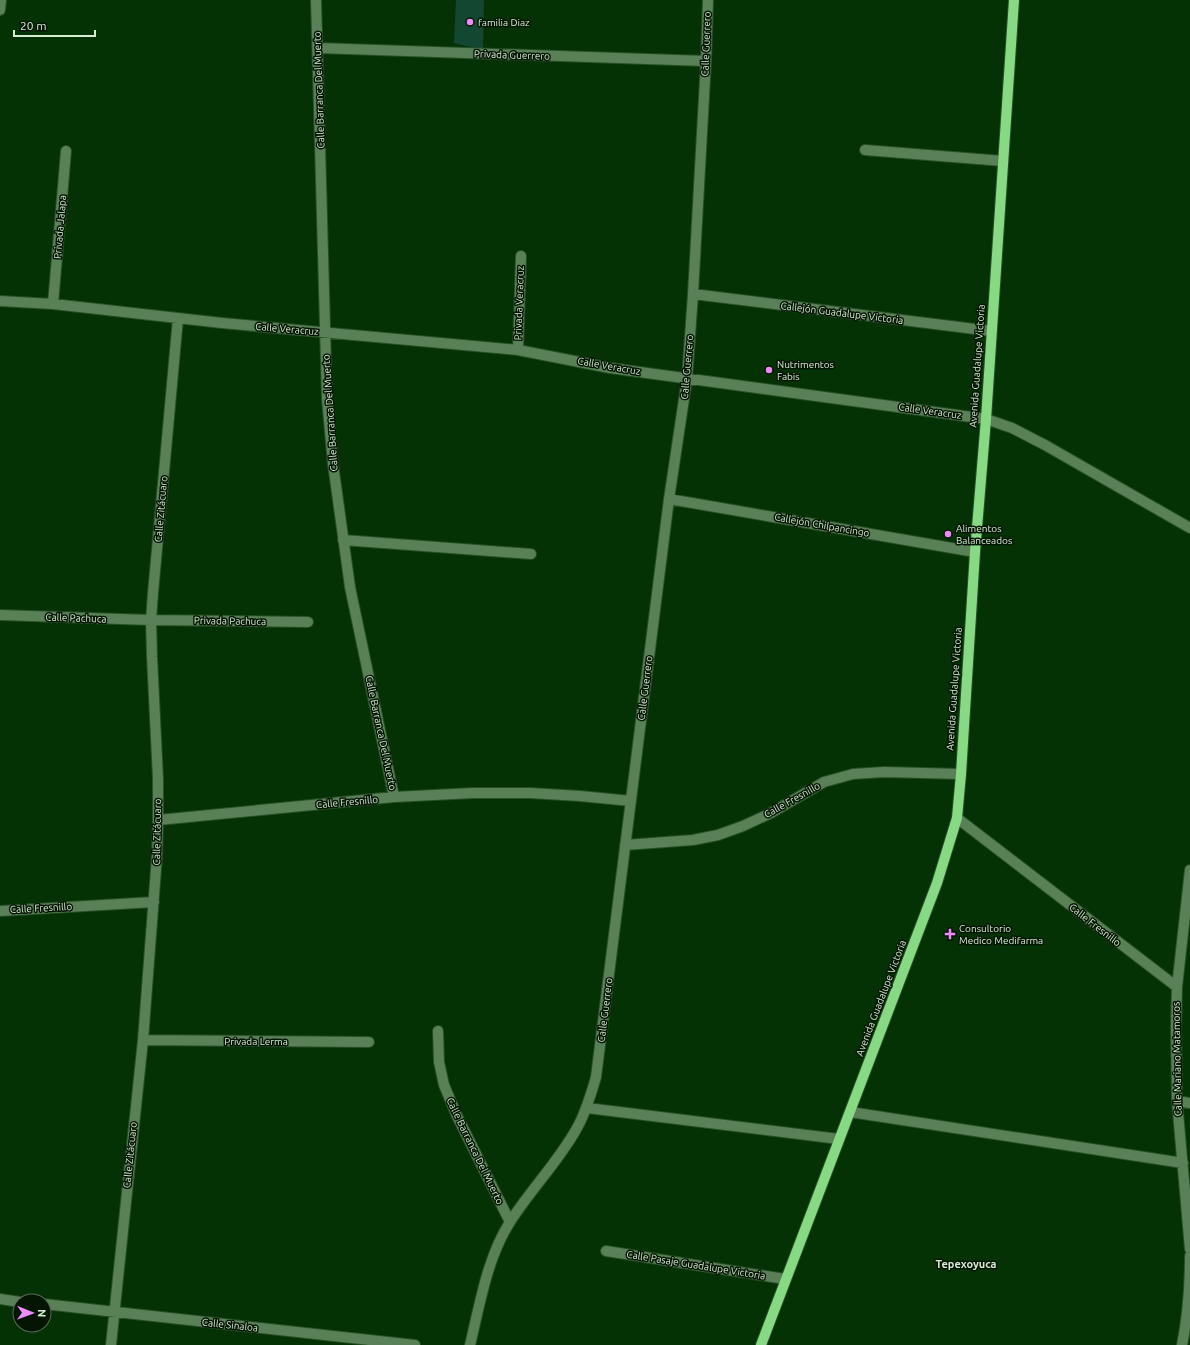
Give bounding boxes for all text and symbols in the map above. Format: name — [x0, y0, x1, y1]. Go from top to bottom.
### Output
street label: Calle Guerrero — [699, 11, 713, 77]
scale bar — [14, 12, 95, 38]
marker: familia Diaz — [465, 17, 475, 27]
place label: familia Diaz — [478, 17, 530, 28]
text: 20 m — [20, 19, 47, 32]
street label: Calle Barranca Del Muerto — [311, 31, 327, 149]
street label: Privada Guerrero — [474, 48, 550, 62]
street label: Privada Jalapa — [52, 194, 68, 260]
street label: Privada Veracruz — [512, 265, 526, 340]
street label: Callejón Guadalupe Victoria — [780, 300, 904, 326]
street label: Avenida Guadalupe Victoria — [967, 304, 987, 428]
street label: Calle Veracruz — [255, 321, 320, 337]
street label: Calle Guerrero — [679, 334, 695, 400]
street label: Calle Barranca Del Muerto — [320, 354, 340, 472]
street label: Calle Veracruz — [577, 355, 642, 377]
place label: Nutrimentos Fabis — [777, 359, 834, 382]
marker: Nutrimentos Fabis — [764, 365, 774, 375]
street label: Calle Veracruz — [898, 401, 963, 421]
street label: Calle Zitácuaro — [153, 475, 169, 543]
street label: Callejón Chilpancingo — [774, 511, 871, 539]
place label: Alimentos Balanceados — [956, 523, 1012, 546]
marker: Alimentos Balanceados — [943, 529, 953, 539]
street label: Calle Pachuca — [45, 611, 107, 625]
street label: Privada Pachuca — [194, 615, 266, 627]
street label: Avenida Guadalupe Victoria — [944, 627, 964, 751]
street label: Calle Guerrero — [636, 655, 654, 721]
street label: Calle Barranca Del Muerto — [363, 675, 399, 792]
street label: Calle Fresnillo — [762, 780, 822, 820]
street label: Calle Fresnillo — [315, 794, 379, 810]
street label: Calle Zitácuaro — [151, 798, 163, 865]
street label: Calle Fresnillo — [10, 901, 73, 915]
street label: Calle Fresnillo — [1067, 901, 1123, 949]
place label: Consultorio Medico Medifarma — [959, 923, 1043, 946]
marker: Consultorio Medico Medifarma — [944, 928, 956, 940]
street label: Avenida Guadalupe Victoria — [854, 938, 908, 1058]
street label: Calle Guerrero — [596, 977, 614, 1043]
street label: Calle Mariano Matamoros — [1170, 1002, 1184, 1116]
street label: Privada Lerma — [224, 1036, 288, 1047]
street label: Calle Barranca Del Muerto — [444, 1096, 506, 1206]
street label: Calle Zitácuaro — [121, 1121, 139, 1189]
street label: Calle Pasaje Guadalupe Victoria — [626, 1249, 766, 1281]
district label: Tepexoyuca — [936, 1258, 996, 1270]
north arrow — [12, 1293, 52, 1333]
text: N — [36, 1309, 48, 1317]
street label: Calle Sinaloa — [201, 1317, 259, 1333]

